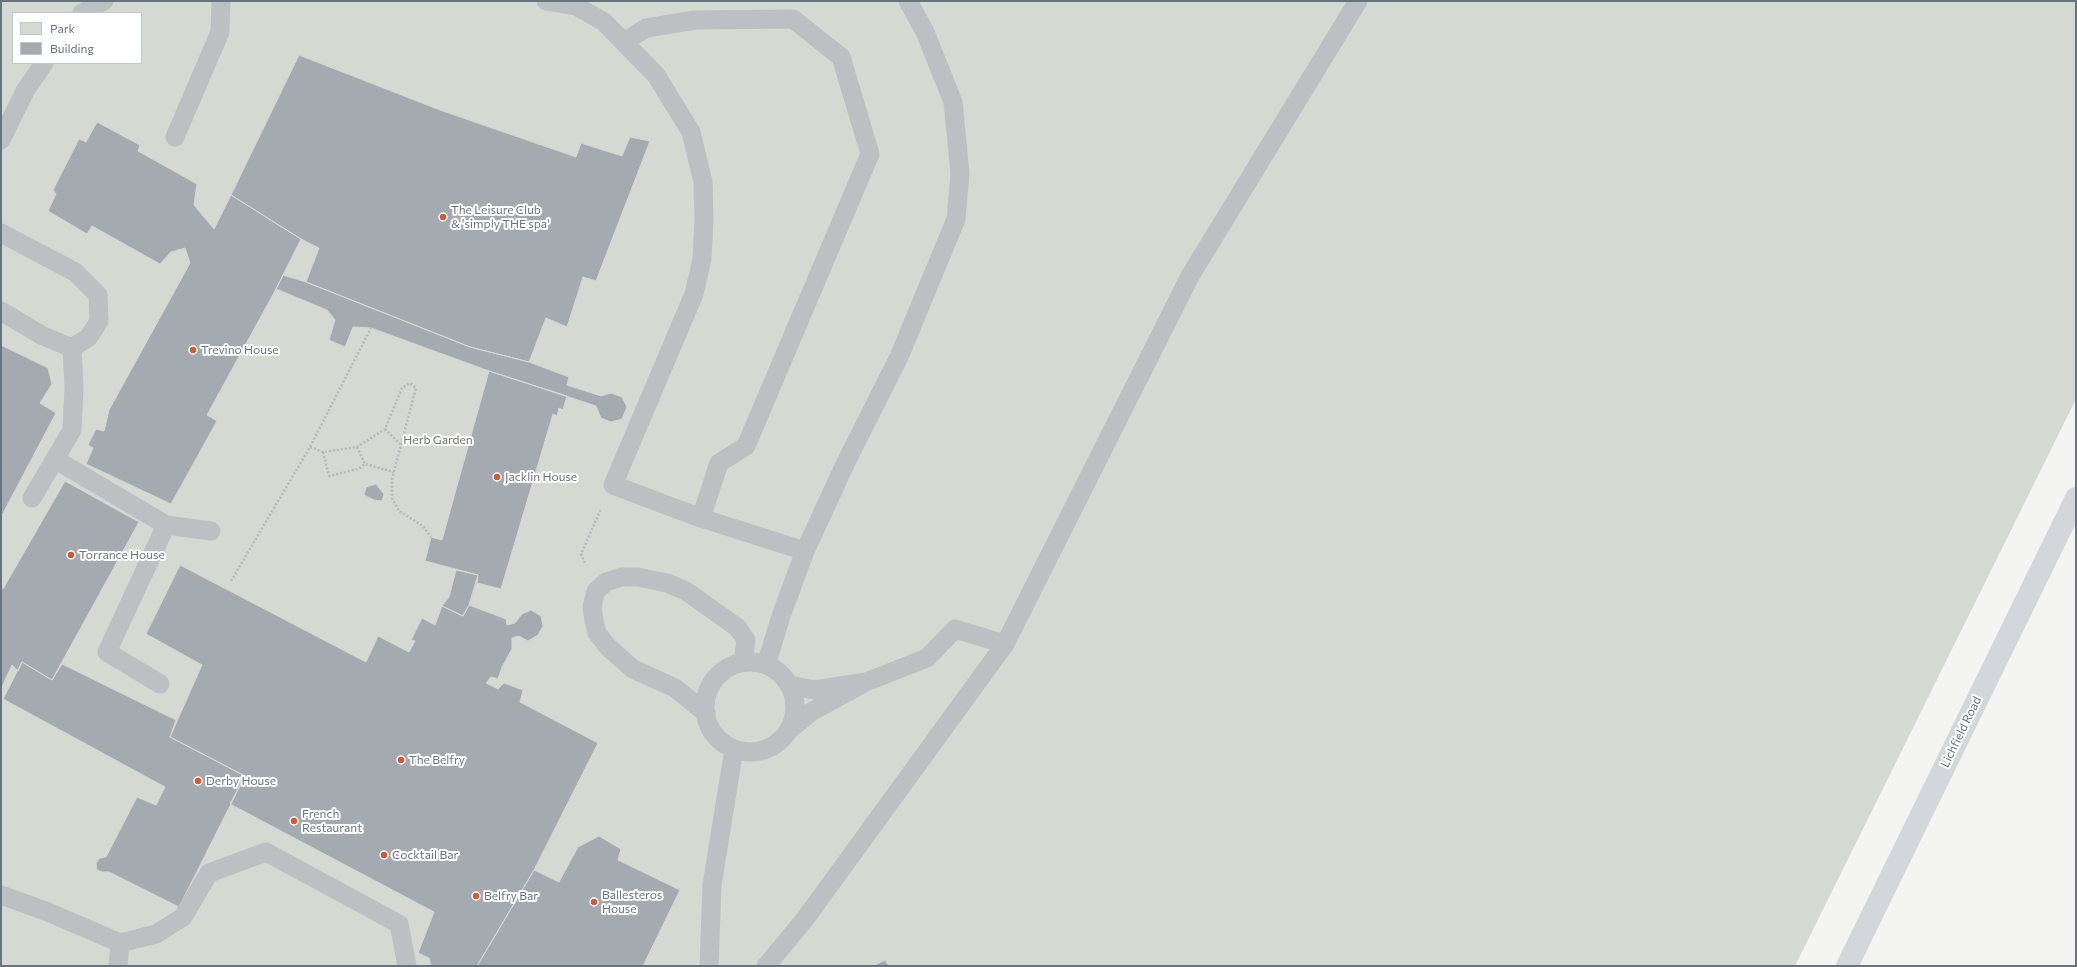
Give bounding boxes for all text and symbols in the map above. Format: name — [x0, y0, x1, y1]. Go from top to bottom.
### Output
legend — [12, 12, 142, 64]
text: Park — [50, 21, 75, 35]
text: Building — [50, 41, 94, 55]
place label: The Leisure Club & 'simply THE spa' — [451, 203, 550, 231]
marker: The Leisure Club & 'simply THE spa' — [438, 212, 448, 222]
place label: Trevino House — [201, 343, 279, 357]
marker: Trevino House — [188, 345, 198, 355]
park label: Herb Garden — [403, 433, 473, 447]
place label: Jacklin House — [505, 470, 577, 484]
marker: Jacklin House — [492, 472, 502, 482]
place label: Torrance House — [79, 548, 165, 562]
marker: Torrance House — [66, 550, 76, 560]
street label: Lichfield Road — [1938, 694, 1984, 770]
place label: The Belfry — [409, 753, 465, 767]
marker: The Belfry — [396, 755, 406, 765]
place label: Derby House — [206, 774, 276, 788]
marker: Derby House — [193, 776, 203, 786]
place label: French Restaurant — [302, 807, 362, 835]
marker: French Restaurant — [289, 816, 299, 826]
place label: Cocktail Bar — [392, 848, 458, 862]
marker: Cocktail Bar — [379, 850, 389, 860]
place label: Ballesteros House — [602, 888, 662, 916]
place label: Belfry Bar — [484, 889, 538, 903]
marker: Belfry Bar — [471, 891, 481, 901]
marker: Ballesteros House — [589, 897, 599, 907]

